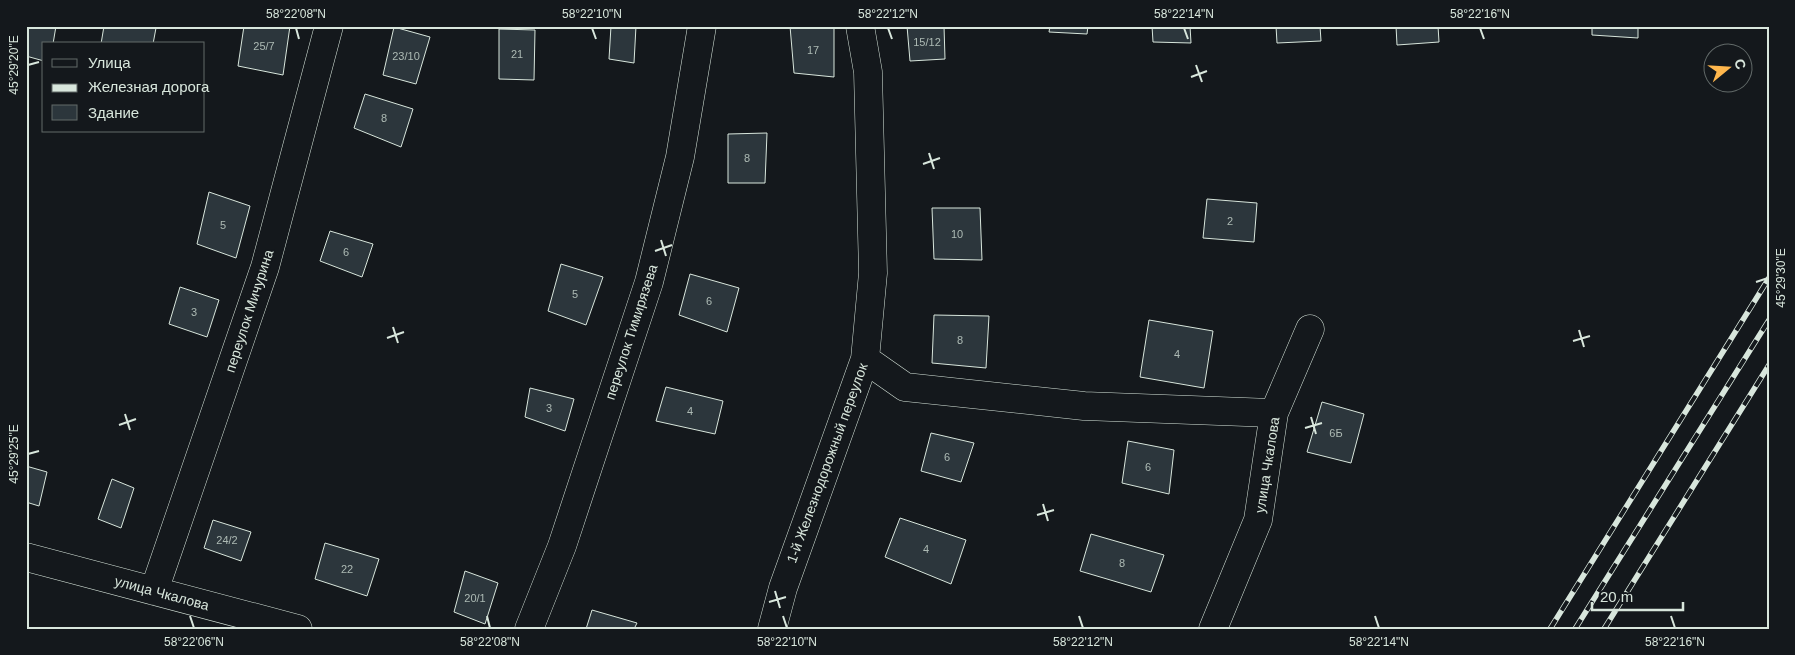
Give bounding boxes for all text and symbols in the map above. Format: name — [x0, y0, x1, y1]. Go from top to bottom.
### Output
text: 58°22'08"N — [266, 7, 326, 21]
text: 58°22'10"N — [562, 7, 622, 21]
text: 58°22'12"N — [858, 7, 918, 21]
text: 58°22'14"N — [1154, 7, 1214, 21]
text: 58°22'16"N — [1450, 7, 1510, 21]
text: 45°29'20"E — [7, 35, 21, 95]
house number: 15/12 — [913, 36, 941, 48]
house number: 25/7 — [253, 40, 275, 52]
legend — [42, 42, 205, 132]
north arrow — [1702, 42, 1752, 92]
house number: 17 — [807, 44, 819, 56]
house number: 21 — [511, 48, 523, 60]
house number: 23/10 — [392, 50, 420, 62]
text: Улица — [88, 54, 131, 71]
text: С — [1731, 57, 1750, 71]
text: Железная дорога — [88, 78, 210, 95]
text: Здание — [88, 104, 139, 121]
house number: 8 — [381, 112, 387, 124]
house number: 8 — [744, 152, 750, 164]
house number: 2 — [1227, 215, 1233, 227]
house number: 5 — [220, 219, 226, 231]
house number: 10 — [951, 228, 963, 240]
house number: 6 — [343, 246, 349, 258]
street label: переулок Мичурина — [222, 247, 277, 375]
text: 45°29'30"E — [1774, 248, 1788, 308]
street label: переулок Тимирязева — [602, 262, 660, 402]
house number: 5 — [572, 288, 578, 300]
house number: 6 — [706, 295, 712, 307]
house number: 3 — [191, 306, 197, 318]
house number: 8 — [957, 334, 963, 346]
house number: 4 — [1174, 348, 1180, 360]
street label: 1-й Железнодорожный переулок — [783, 360, 871, 565]
house number: 3 — [546, 402, 552, 414]
house number: 4 — [687, 405, 693, 417]
street label: улица Чкалова — [1252, 416, 1283, 514]
text: 45°29'25"E — [7, 424, 21, 484]
house number: 6Б — [1329, 427, 1343, 439]
house number: 6 — [944, 451, 950, 463]
house number: 6 — [1145, 461, 1151, 473]
house number: 24/2 — [216, 534, 238, 546]
house number: 4 — [923, 543, 929, 555]
house number: 8 — [1119, 557, 1125, 569]
house number: 22 — [341, 563, 353, 575]
street label: улица Чкалова — [113, 573, 211, 613]
scale bar — [1592, 580, 1684, 612]
text: 20 m — [1600, 588, 1633, 605]
house number: 20/1 — [464, 592, 486, 604]
text: 58°22'06"N — [164, 635, 224, 649]
text: 58°22'08"N — [460, 635, 520, 649]
text: 58°22'10"N — [757, 635, 817, 649]
text: 58°22'12"N — [1053, 635, 1113, 649]
text: 58°22'14"N — [1349, 635, 1409, 649]
text: 58°22'16"N — [1645, 635, 1705, 649]

